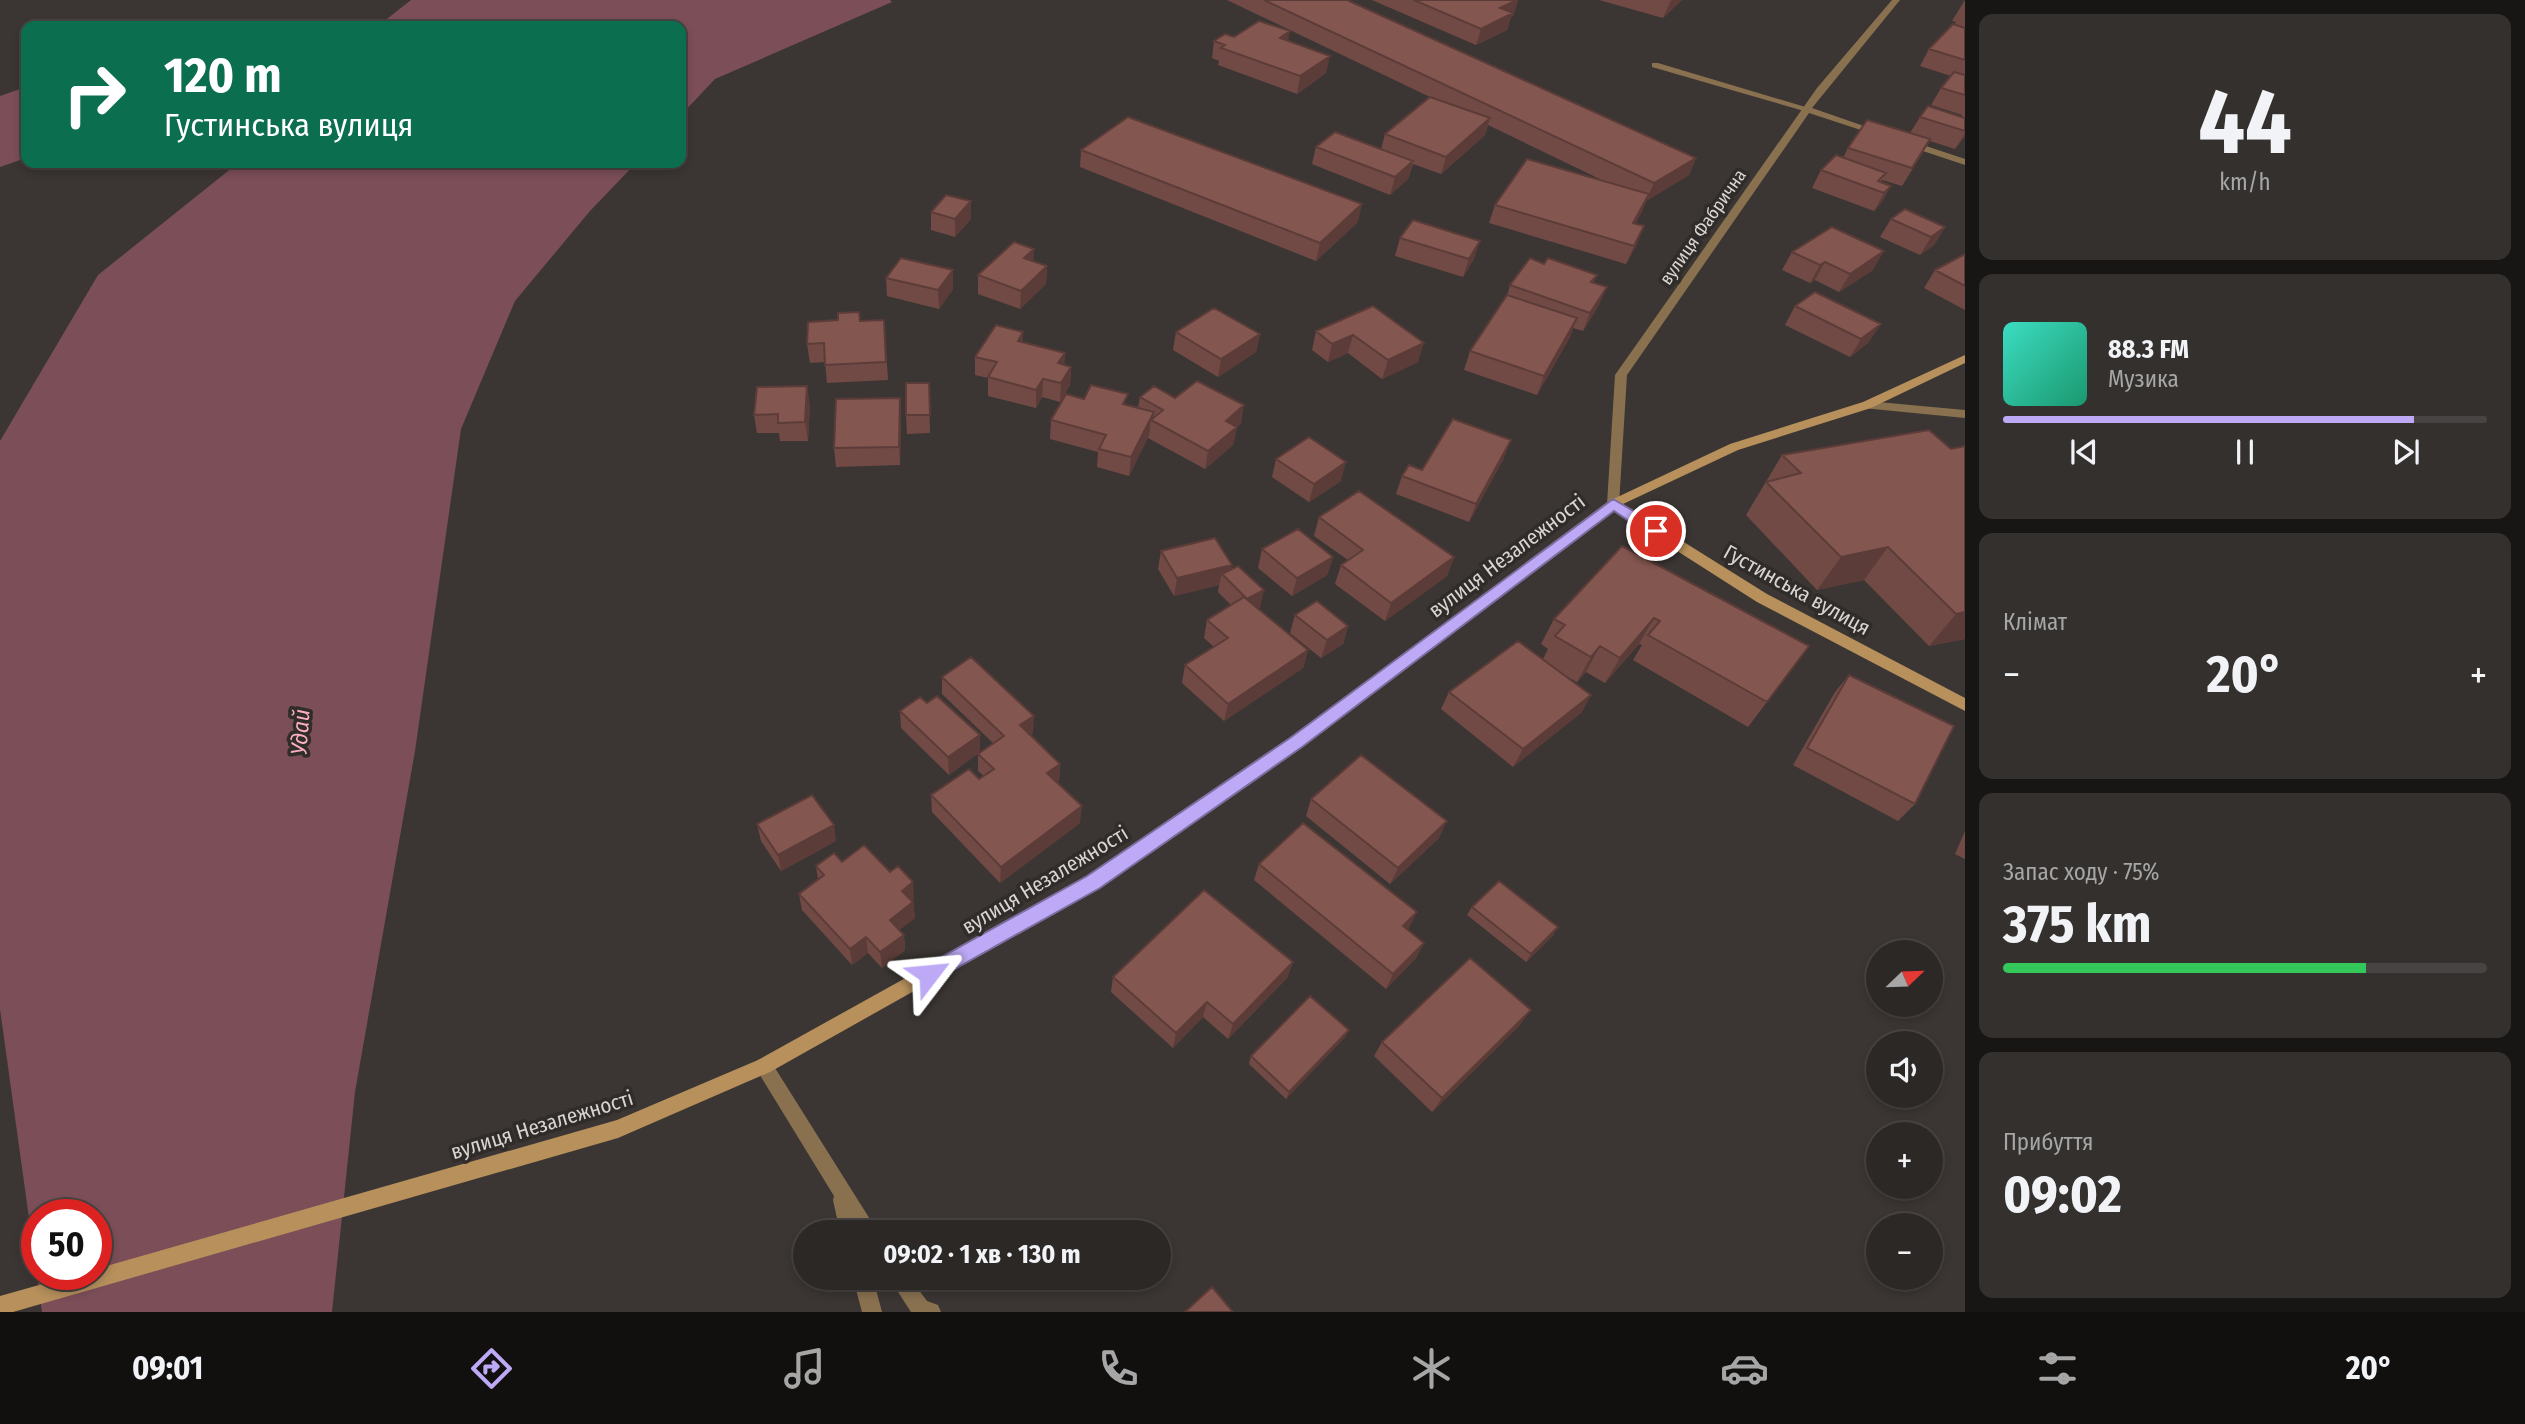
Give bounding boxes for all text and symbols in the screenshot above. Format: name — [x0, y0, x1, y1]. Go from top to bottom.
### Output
text: 120 m — [164, 46, 282, 105]
icon: right — [49, 49, 140, 140]
text: 44 — [2198, 68, 2292, 177]
text: Густинська вулиця — [164, 106, 413, 144]
street label: вулиця Фабрична — [1655, 165, 1751, 289]
text: km/h — [2219, 168, 2271, 196]
text: 88.3 FM — [2108, 334, 2189, 365]
text: Музика — [2108, 365, 2179, 393]
icon: previous — [2065, 433, 2103, 471]
icon: pause — [2226, 433, 2264, 471]
icon: next — [2387, 433, 2425, 471]
street label: вулиця Незалежності — [1424, 489, 1590, 623]
pin — [1626, 501, 1686, 561]
icon: arrive — [1637, 512, 1675, 550]
street label: Густинська вулиця — [1719, 539, 1875, 641]
text: Клімат — [2003, 608, 2067, 636]
text: 20° — [2207, 643, 2283, 706]
text: − — [2003, 652, 2020, 698]
text: + — [2470, 652, 2487, 698]
water label: Удай — [284, 708, 316, 756]
street label: вулиця Незалежності — [957, 820, 1133, 940]
text: Запас ходу · 75% — [2003, 858, 2159, 886]
text: 375 km — [2003, 893, 2151, 956]
position arrow — [892, 937, 966, 1011]
north arrow — [1866, 940, 1942, 1017]
map controls — [1866, 940, 1943, 1290]
button: sound — [1866, 1031, 1943, 1108]
street label: вулиця Незалежності — [448, 1085, 636, 1165]
button: + — [1866, 1122, 1943, 1199]
text: Прибуття — [2003, 1128, 2093, 1156]
text: 09:02 — [2003, 1163, 2122, 1226]
speed limit sign: 50 — [21, 1199, 112, 1290]
button: − — [1866, 1213, 1943, 1290]
text: 09:02 · 1 хв · 130 m — [883, 1239, 1081, 1270]
icon: directions — [467, 1344, 516, 1393]
icon: music — [780, 1344, 829, 1393]
icon: phone — [1094, 1344, 1143, 1393]
icon: climate — [1407, 1344, 1456, 1393]
icon: car — [1720, 1344, 1769, 1393]
icon: filters — [2033, 1344, 2082, 1393]
text: 09:01 — [132, 1349, 203, 1387]
text: 20° — [2346, 1349, 2393, 1387]

